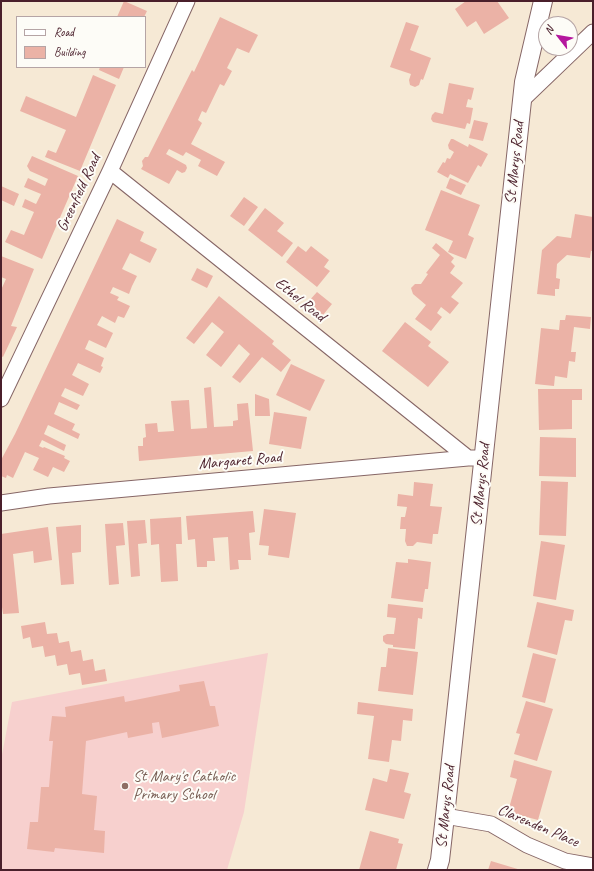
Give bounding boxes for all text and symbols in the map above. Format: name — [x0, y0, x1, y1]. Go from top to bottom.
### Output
legend — [16, 16, 146, 68]
north arrow — [538, 16, 578, 56]
text: Road — [54, 24, 74, 40]
text: N — [541, 24, 556, 37]
text: Building — [54, 44, 86, 60]
street label: St Marys Road — [501, 121, 529, 205]
street label: Greenfield Road — [53, 151, 105, 235]
street label: Ethel Road — [271, 274, 329, 326]
street label: St Marys Road — [467, 443, 495, 527]
street label: Margaret Road — [198, 448, 282, 474]
street label: St Marys Road — [432, 765, 460, 849]
place label: St Mary's Catholic Primary School — [133, 767, 235, 805]
marker: St Mary's Catholic Primary School — [120, 781, 130, 791]
street label: Clarenden Place — [495, 800, 581, 852]

